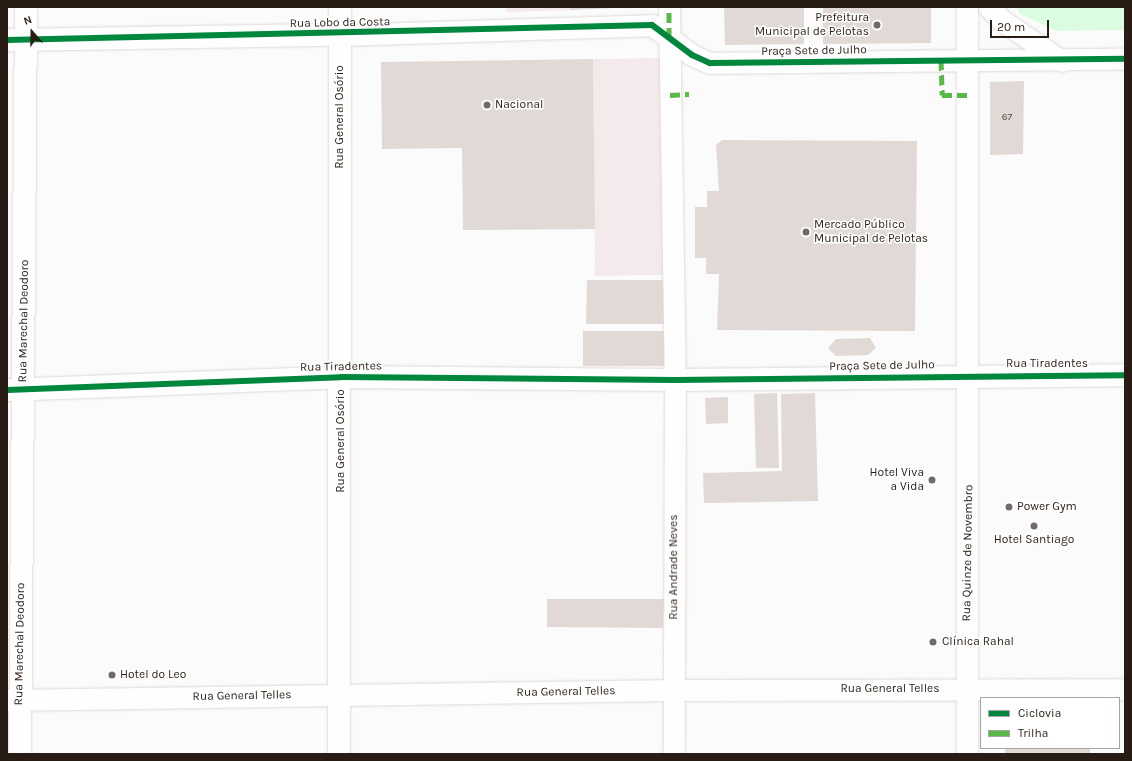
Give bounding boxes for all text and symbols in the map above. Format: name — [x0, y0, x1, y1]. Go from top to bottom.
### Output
place label: Prefeitura Municipal de Pelotas — [755, 11, 869, 39]
north arrow — [12, 12, 52, 52]
scale bar — [992, 12, 1051, 38]
text: N — [22, 13, 34, 28]
street label: Rua Lobo da Costa — [290, 15, 390, 31]
marker: Prefeitura Municipal de Pelotas — [872, 20, 882, 30]
text: 20 m — [997, 20, 1025, 34]
street label: Praça Sete de Julho — [761, 43, 867, 59]
street label: Rua General Osório — [333, 65, 347, 169]
place label: Nacional — [495, 98, 543, 112]
marker: Nacional — [482, 100, 492, 110]
house number: 67 — [1002, 112, 1012, 124]
place label: Mercado Público Municipal de Pelotas — [814, 218, 928, 246]
marker: Mercado Público Municipal de Pelotas — [801, 227, 811, 237]
street label: Rua Marechal Deodoro — [16, 259, 32, 383]
street label: Rua Tiradentes — [1006, 357, 1088, 371]
street label: Praça Sete de Julho — [829, 358, 935, 374]
street label: Rua Tiradentes — [300, 359, 382, 375]
street label: Rua General Osório — [334, 389, 348, 493]
place label: Hotel Viva a Vida — [870, 466, 924, 494]
marker: Hotel Viva a Vida — [927, 475, 937, 485]
street label: Rua Quinze de Novembro — [960, 484, 976, 622]
place label: Power Gym — [1017, 500, 1077, 514]
marker: Power Gym — [1004, 502, 1014, 512]
street label: Rua Andrade Neves — [667, 514, 681, 620]
marker: Hotel Santiago — [1029, 521, 1039, 531]
place label: Hotel Santiago — [994, 533, 1074, 547]
street label: Rua Marechal Deodoro — [12, 582, 28, 706]
place label: Clínica Rahal — [942, 635, 1014, 649]
marker: Clínica Rahal — [927, 636, 939, 648]
place label: Hotel do Leo — [120, 668, 186, 682]
marker: Hotel do Leo — [107, 670, 117, 680]
street label: Rua General Telles — [841, 682, 939, 696]
street label: Rua General Telles — [516, 684, 616, 700]
street label: Rua General Telles — [192, 688, 292, 704]
legend — [980, 697, 1120, 749]
text: Ciclovia — [1018, 706, 1061, 720]
text: Trilha — [1018, 726, 1048, 740]

